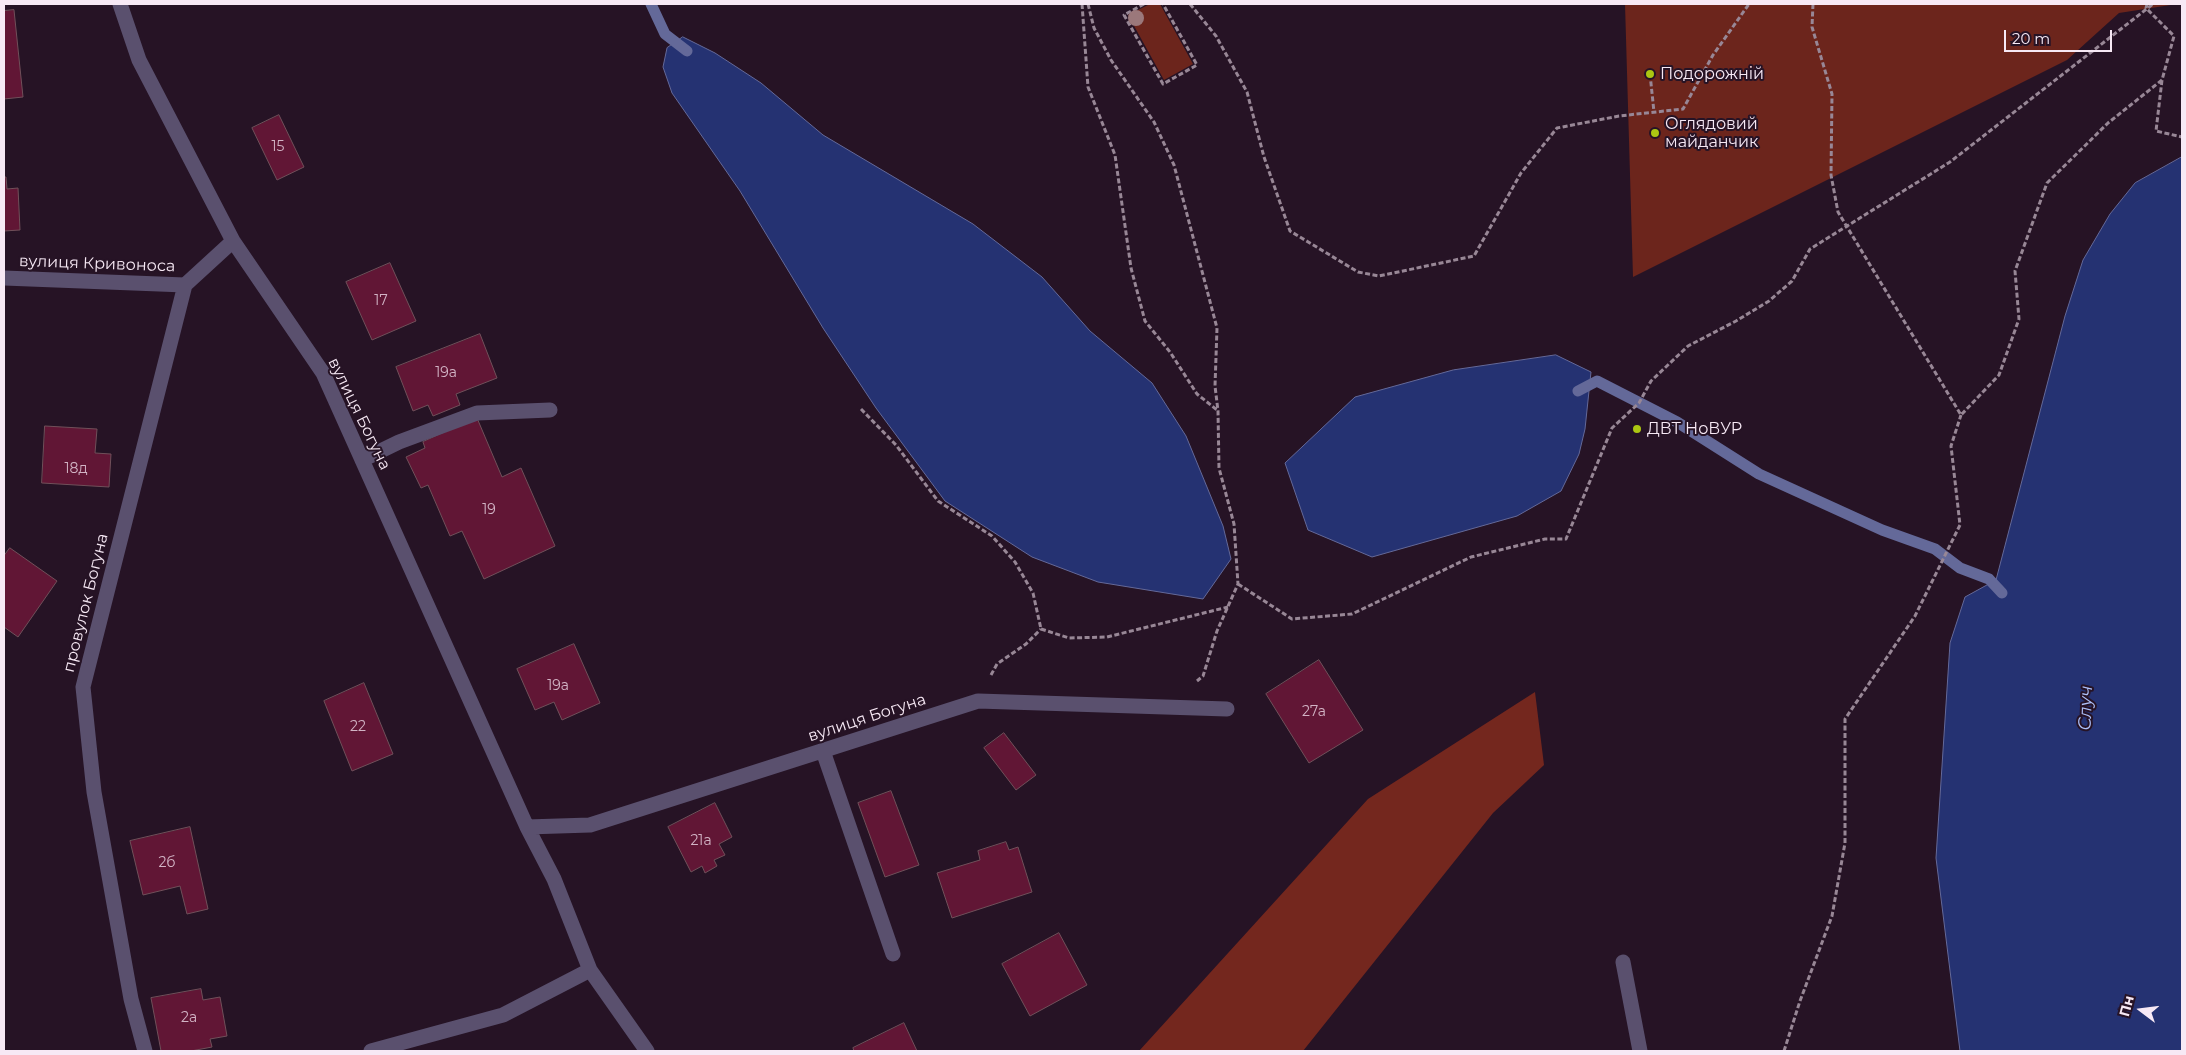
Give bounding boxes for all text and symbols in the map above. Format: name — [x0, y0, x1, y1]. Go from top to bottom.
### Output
scale bar — [2006, 20, 2114, 52]
text: 20 m — [2012, 29, 2050, 48]
place label: Подорожнiй — [1660, 64, 1764, 84]
marker: Подорожнiй — [1644, 68, 1656, 80]
place label: Оглядовий майданчик — [1665, 114, 1758, 152]
marker: Оглядовий майданчик — [1649, 127, 1661, 139]
house number: 15 — [272, 139, 284, 155]
street label: вулиця Кривоноса — [18, 252, 176, 276]
house number: 17 — [374, 293, 388, 309]
street label: вулиця Богуна — [323, 355, 395, 473]
house number: 19а — [435, 365, 457, 381]
place label: ДВТ НоВУР — [1647, 419, 1742, 439]
marker: ДВТ НоВУР — [1631, 423, 1643, 435]
house number: 18д — [64, 461, 88, 477]
house number: 19 — [482, 502, 496, 518]
street label: провулок Богуна — [59, 532, 113, 674]
house number: 19а — [547, 678, 569, 694]
water label: Случ — [2074, 685, 2098, 731]
street label: вулиця Богуна — [806, 690, 928, 746]
house number: 27а — [1302, 704, 1326, 720]
house number: 22 — [350, 719, 366, 735]
house number: 21а — [690, 833, 712, 849]
house number: 2б — [158, 855, 176, 871]
north arrow — [2116, 985, 2166, 1035]
text: Пн — [2115, 994, 2138, 1019]
house number: 2а — [181, 1010, 197, 1026]

